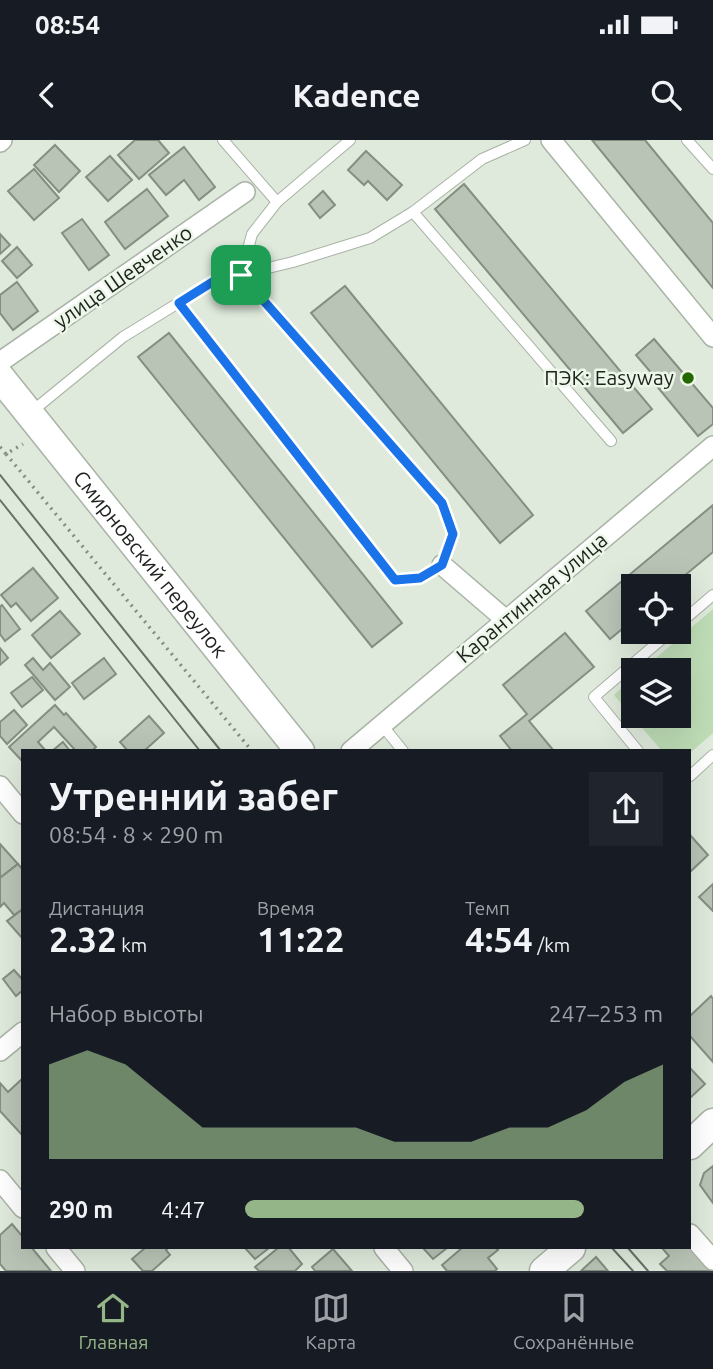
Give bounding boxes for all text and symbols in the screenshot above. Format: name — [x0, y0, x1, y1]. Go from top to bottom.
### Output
text: 08:54 — [35, 10, 100, 39]
icon: back — [28, 76, 66, 114]
icon: search — [647, 76, 685, 114]
text: Kadence — [292, 77, 421, 113]
street label: улица Шевченко — [49, 219, 196, 333]
pin — [211, 245, 271, 305]
icon: arrive — [222, 256, 260, 294]
place label: ПЭК: Easyway — [544, 365, 674, 389]
marker: ПЭК: Easyway — [680, 370, 696, 386]
street label: Смирновский переулок — [69, 466, 233, 662]
street label: Карантинная улица — [451, 527, 612, 667]
map controls — [621, 574, 691, 728]
button: locate — [621, 574, 691, 644]
button: layers — [621, 658, 691, 728]
button: share — [589, 772, 663, 846]
text: Утренний забег — [49, 775, 338, 817]
text: 08:54 · 8 × 290 m — [49, 822, 223, 847]
text: Дистанция — [49, 897, 144, 919]
text: Время — [257, 897, 315, 919]
text: Темп — [465, 897, 510, 919]
text: 2.32 — [49, 919, 117, 959]
text: 11:22 — [257, 919, 345, 959]
text: 4:54 — [465, 919, 533, 959]
text: km — [117, 934, 147, 956]
text: /km — [533, 934, 570, 956]
text: Набор высоты — [49, 1001, 204, 1026]
text: 247–253 m — [549, 1001, 663, 1026]
text: 290 m — [49, 1197, 113, 1222]
text: 4:47 — [161, 1197, 206, 1222]
tab: Главная — [78, 1289, 149, 1353]
tab: Карта — [305, 1289, 356, 1353]
tab: Сохранённые — [513, 1289, 635, 1353]

